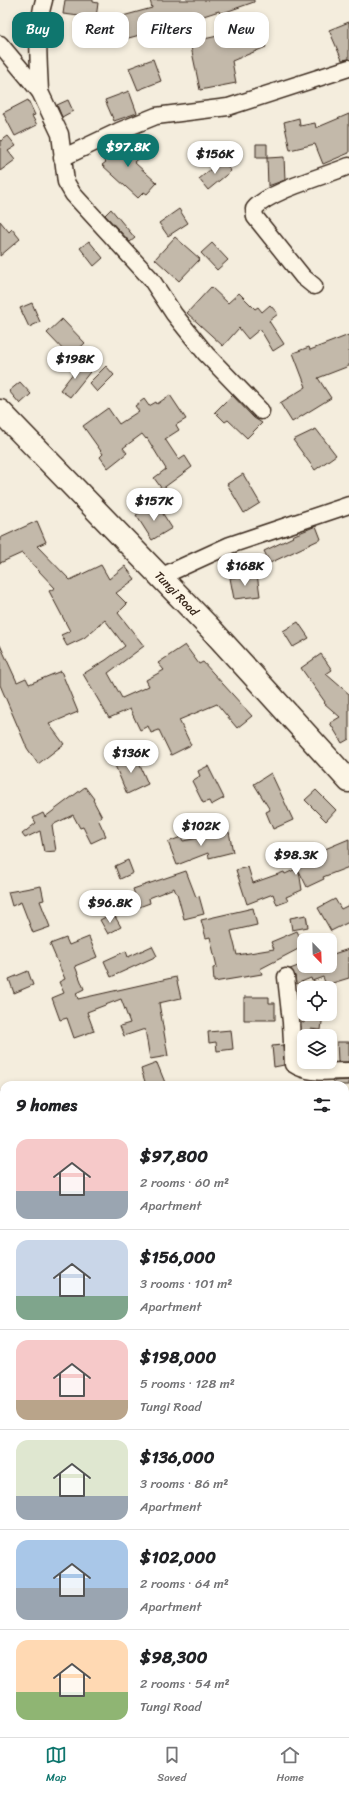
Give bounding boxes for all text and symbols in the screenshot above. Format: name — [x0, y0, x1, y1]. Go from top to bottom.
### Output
chip: Buy — [12, 12, 64, 48]
chip: Rent — [72, 12, 129, 48]
chip: Filters — [137, 12, 206, 48]
chip: New — [214, 12, 269, 48]
pin: $97.8K — [95, 134, 161, 168]
text: $97.8K — [106, 135, 150, 158]
pin: $156K — [187, 141, 243, 175]
text: $156K — [196, 142, 234, 165]
pin: $198K — [47, 346, 103, 380]
text: $198K — [56, 347, 94, 370]
pin: $157K — [126, 488, 182, 522]
text: $157K — [135, 489, 173, 512]
pin: $168K — [217, 553, 273, 587]
text: $168K — [226, 554, 264, 577]
street label: Tungi Road — [149, 566, 205, 622]
pin: $136K — [103, 740, 159, 774]
text: $136K — [113, 741, 149, 764]
pin: $102K — [173, 813, 229, 847]
text: $102K — [182, 814, 220, 837]
pin: $98.3K — [263, 842, 329, 876]
text: $98.3K — [274, 843, 318, 866]
pin: $96.8K — [77, 890, 143, 924]
text: $96.8K — [88, 891, 132, 914]
north arrow — [297, 933, 337, 973]
map controls — [297, 933, 337, 1069]
button: locate — [297, 981, 337, 1021]
button: layers — [297, 1029, 337, 1069]
text: 9 homes — [16, 1090, 77, 1120]
icon: filters — [311, 1094, 333, 1116]
text: $97,800 — [140, 1141, 208, 1171]
icon: home — [48, 1155, 96, 1203]
text: 2 rooms · 60 m² — [140, 1171, 229, 1194]
text: Apartment — [140, 1194, 201, 1217]
text: $156,000 — [140, 1242, 216, 1272]
icon: home — [48, 1256, 96, 1304]
text: 3 rooms · 101 m² — [140, 1272, 232, 1295]
text: Apartment — [140, 1295, 201, 1318]
text: $198,000 — [140, 1342, 216, 1372]
icon: home — [48, 1356, 96, 1404]
text: 5 rooms · 128 m² — [140, 1372, 235, 1395]
text: Tungi Road — [140, 1395, 201, 1418]
text: $136,000 — [140, 1442, 215, 1472]
icon: home — [48, 1456, 96, 1504]
text: 3 rooms · 86 m² — [140, 1472, 228, 1495]
text: Apartment — [140, 1495, 201, 1518]
text: $102,000 — [140, 1542, 216, 1572]
icon: home — [48, 1556, 96, 1604]
text: 2 rooms · 64 m² — [140, 1572, 229, 1595]
text: Apartment — [140, 1595, 201, 1618]
text: $98,300 — [140, 1642, 208, 1672]
icon: home — [48, 1656, 96, 1704]
text: 2 rooms · 54 m² — [140, 1672, 230, 1695]
text: Tungi Road — [140, 1695, 201, 1718]
tab: Map — [45, 1744, 67, 1787]
tab: Saved — [157, 1744, 186, 1787]
tab: Home — [276, 1744, 304, 1787]

